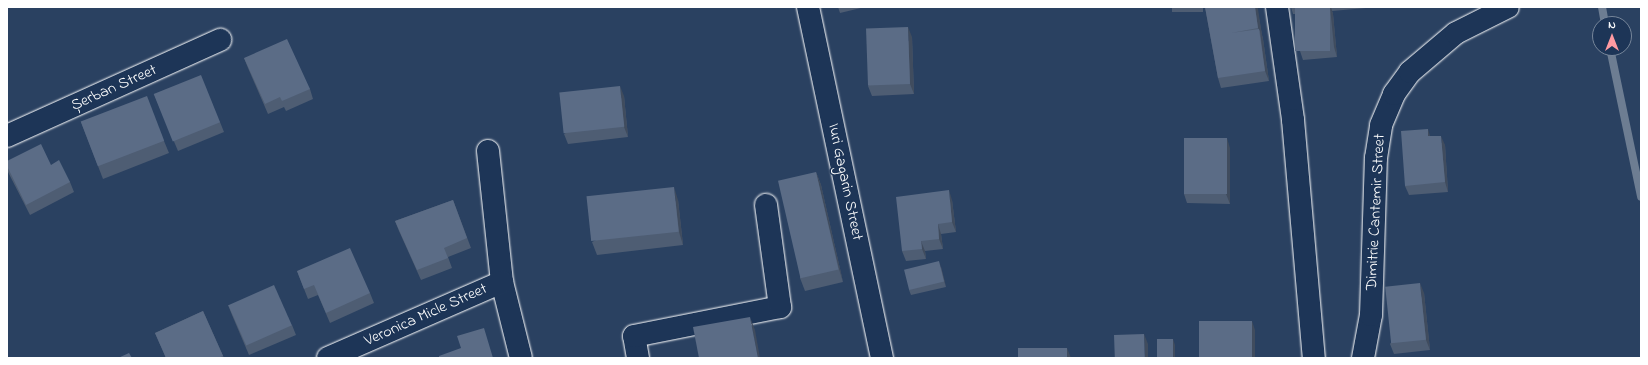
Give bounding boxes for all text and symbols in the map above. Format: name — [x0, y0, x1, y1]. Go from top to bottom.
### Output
north arrow — [1592, 16, 1632, 56]
text: N — [1608, 17, 1616, 33]
street label: Șerban Street — [68, 61, 160, 115]
street label: Iuri Gagarin Street — [823, 122, 867, 242]
street label: Dimitrie Cantemir Street — [1362, 133, 1390, 291]
street label: Veronica Micle Street — [362, 279, 490, 351]

